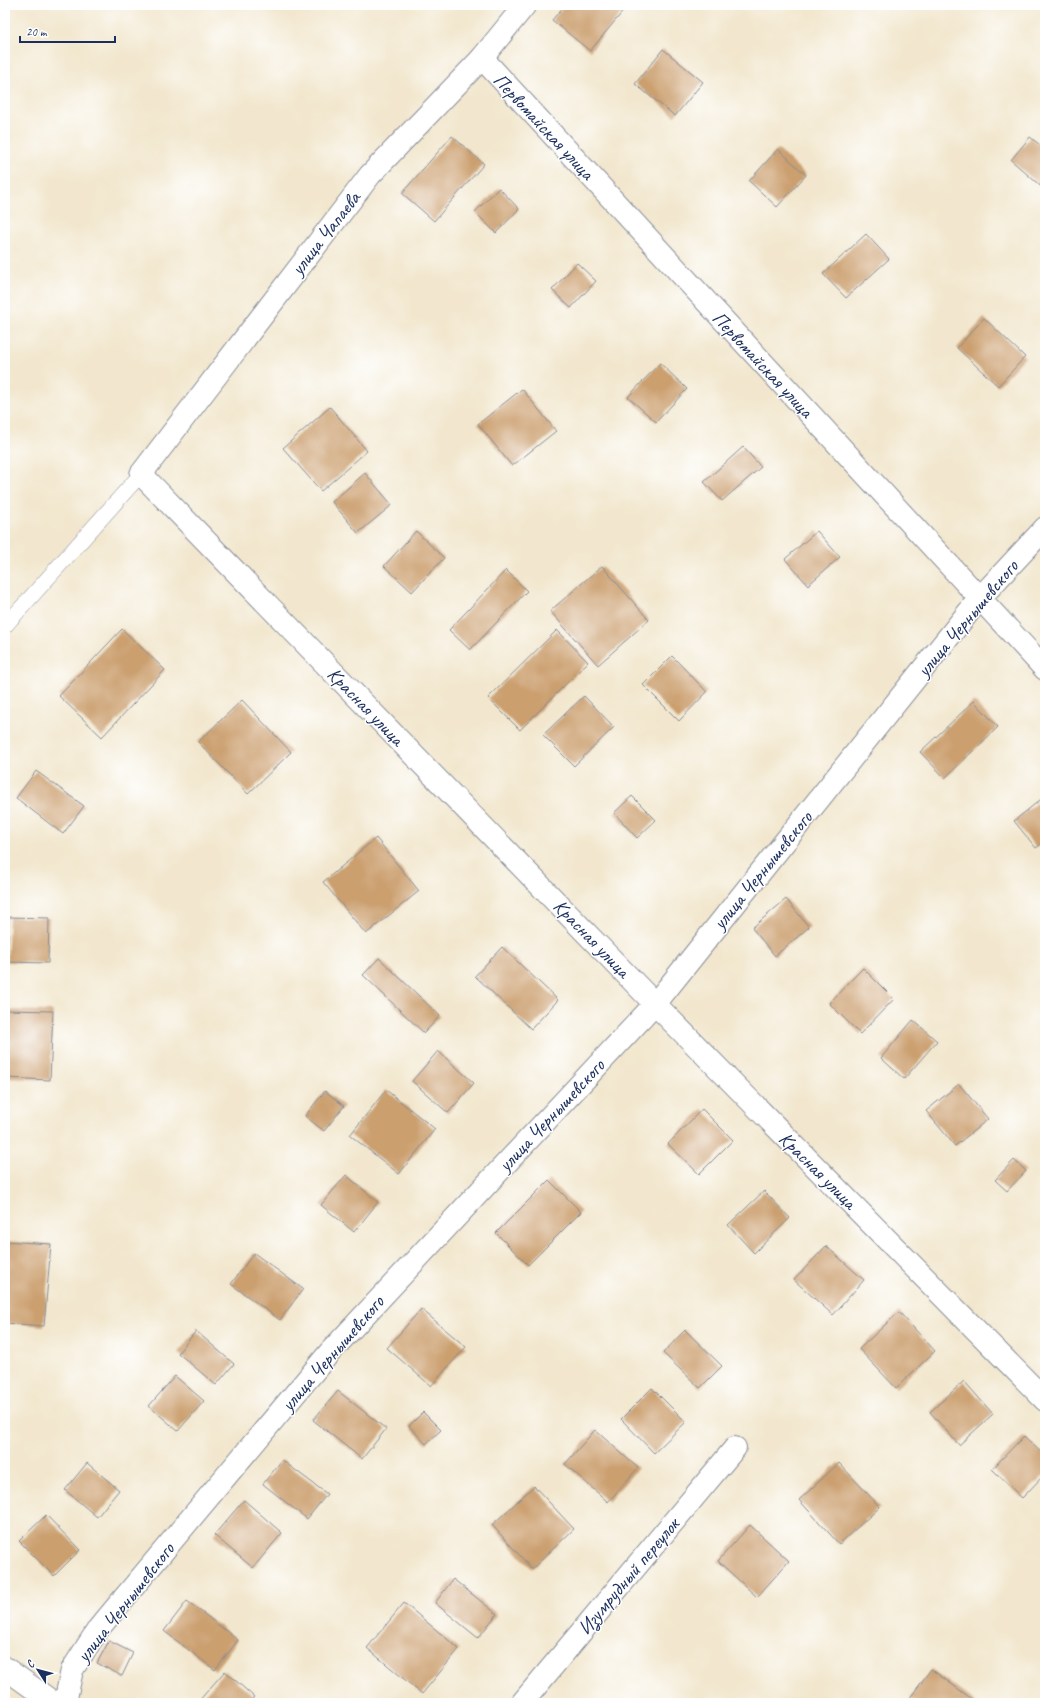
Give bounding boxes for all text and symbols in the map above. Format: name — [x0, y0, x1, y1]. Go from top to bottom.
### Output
scale bar — [20, 18, 115, 44]
text: 20 m — [26, 24, 48, 40]
street label: Первомайская улица — [488, 68, 601, 186]
street label: улица Чапаева — [284, 186, 367, 281]
street label: Первомайская улица — [707, 306, 820, 424]
street label: улица Чернышевского — [910, 554, 1024, 683]
street label: Красная улица — [322, 662, 411, 752]
street label: улица Чернышевского — [706, 805, 818, 935]
street label: Красная улица — [548, 894, 637, 984]
street label: улица Чернышевского — [492, 1053, 611, 1178]
street label: Красная улица — [773, 1126, 863, 1216]
street label: улица Чернышевского — [275, 1290, 390, 1417]
street label: Изумрудный переулок — [572, 1511, 686, 1641]
street label: улица Чернышевского — [70, 1537, 181, 1668]
north arrow — [18, 1650, 58, 1690]
text: С — [23, 1657, 38, 1670]

